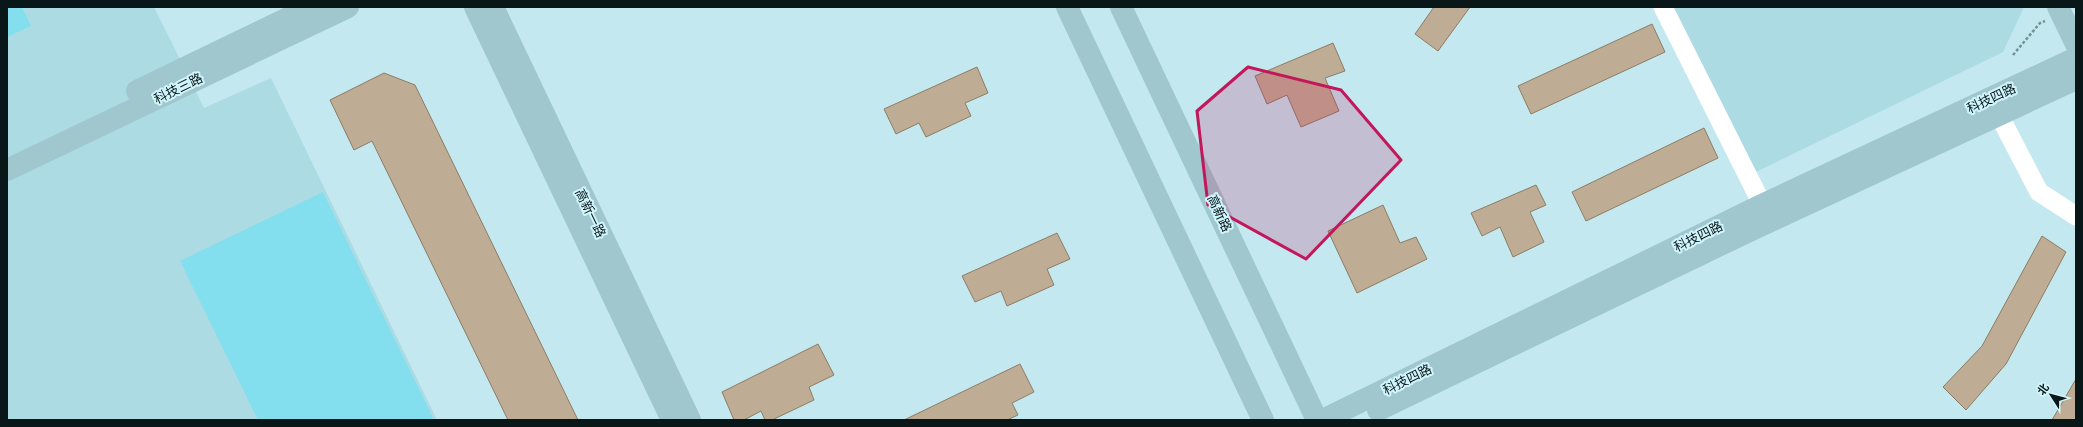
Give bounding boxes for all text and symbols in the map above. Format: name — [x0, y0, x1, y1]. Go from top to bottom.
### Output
street label: 科技三路 — [151, 69, 205, 107]
street label: 科技四路 — [1964, 80, 2018, 116]
street label: 高新一路 — [572, 186, 610, 240]
street label: 高新路 — [1205, 192, 1235, 234]
street label: 科技四路 — [1671, 217, 1725, 255]
street label: 科技四路 — [1380, 360, 1434, 398]
north arrow — [2031, 375, 2071, 415]
text: 北 — [2034, 381, 2051, 397]

